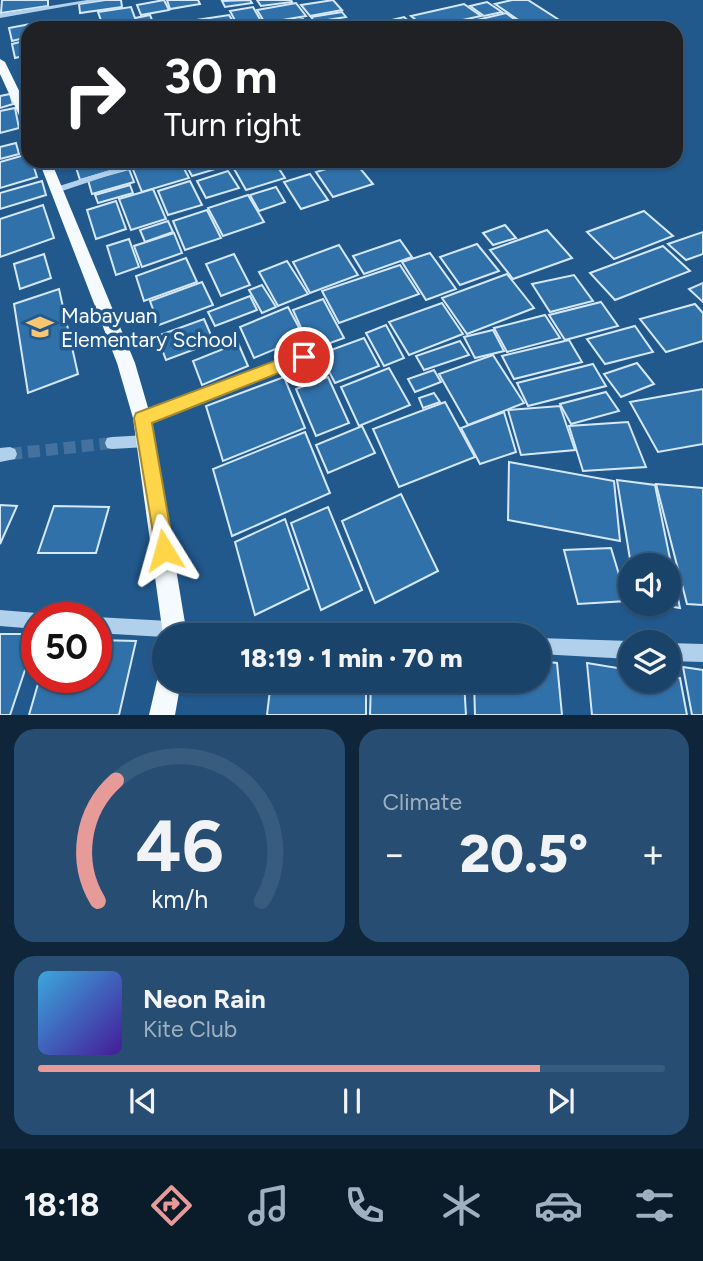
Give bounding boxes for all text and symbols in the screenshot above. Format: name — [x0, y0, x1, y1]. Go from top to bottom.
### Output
text: 30 m — [164, 46, 277, 105]
icon: right — [49, 49, 140, 140]
text: Turn right — [164, 106, 302, 144]
place label: Mabayuan Elementary School — [61, 303, 237, 352]
school or university icon: Mabayuan Elementary School — [25, 312, 55, 342]
pin — [274, 327, 334, 387]
icon: arrive — [285, 338, 323, 376]
position arrow — [127, 513, 201, 587]
map controls — [618, 553, 681, 693]
button: sound — [618, 553, 681, 616]
speed limit sign: 50 — [21, 602, 112, 693]
button: layers — [618, 630, 681, 693]
text: 18:19 · 1 min · 70 m — [240, 642, 463, 674]
text: Climate — [383, 788, 462, 816]
text: 46 — [135, 803, 223, 890]
text: 20.5° — [459, 823, 588, 885]
text: − — [383, 831, 406, 877]
text: + — [641, 831, 665, 877]
text: km/h — [151, 884, 208, 914]
text: Neon Rain — [143, 983, 266, 1015]
text: Kite Club — [143, 1015, 237, 1043]
icon: previous — [124, 1082, 162, 1120]
icon: pause — [333, 1082, 371, 1120]
icon: next — [542, 1082, 580, 1120]
icon: directions — [147, 1181, 196, 1230]
icon: music — [244, 1181, 293, 1230]
icon: phone — [340, 1181, 389, 1230]
icon: climate — [437, 1181, 486, 1230]
icon: car — [534, 1181, 583, 1230]
icon: filters — [630, 1181, 679, 1230]
text: 18:18 — [24, 1186, 100, 1224]

